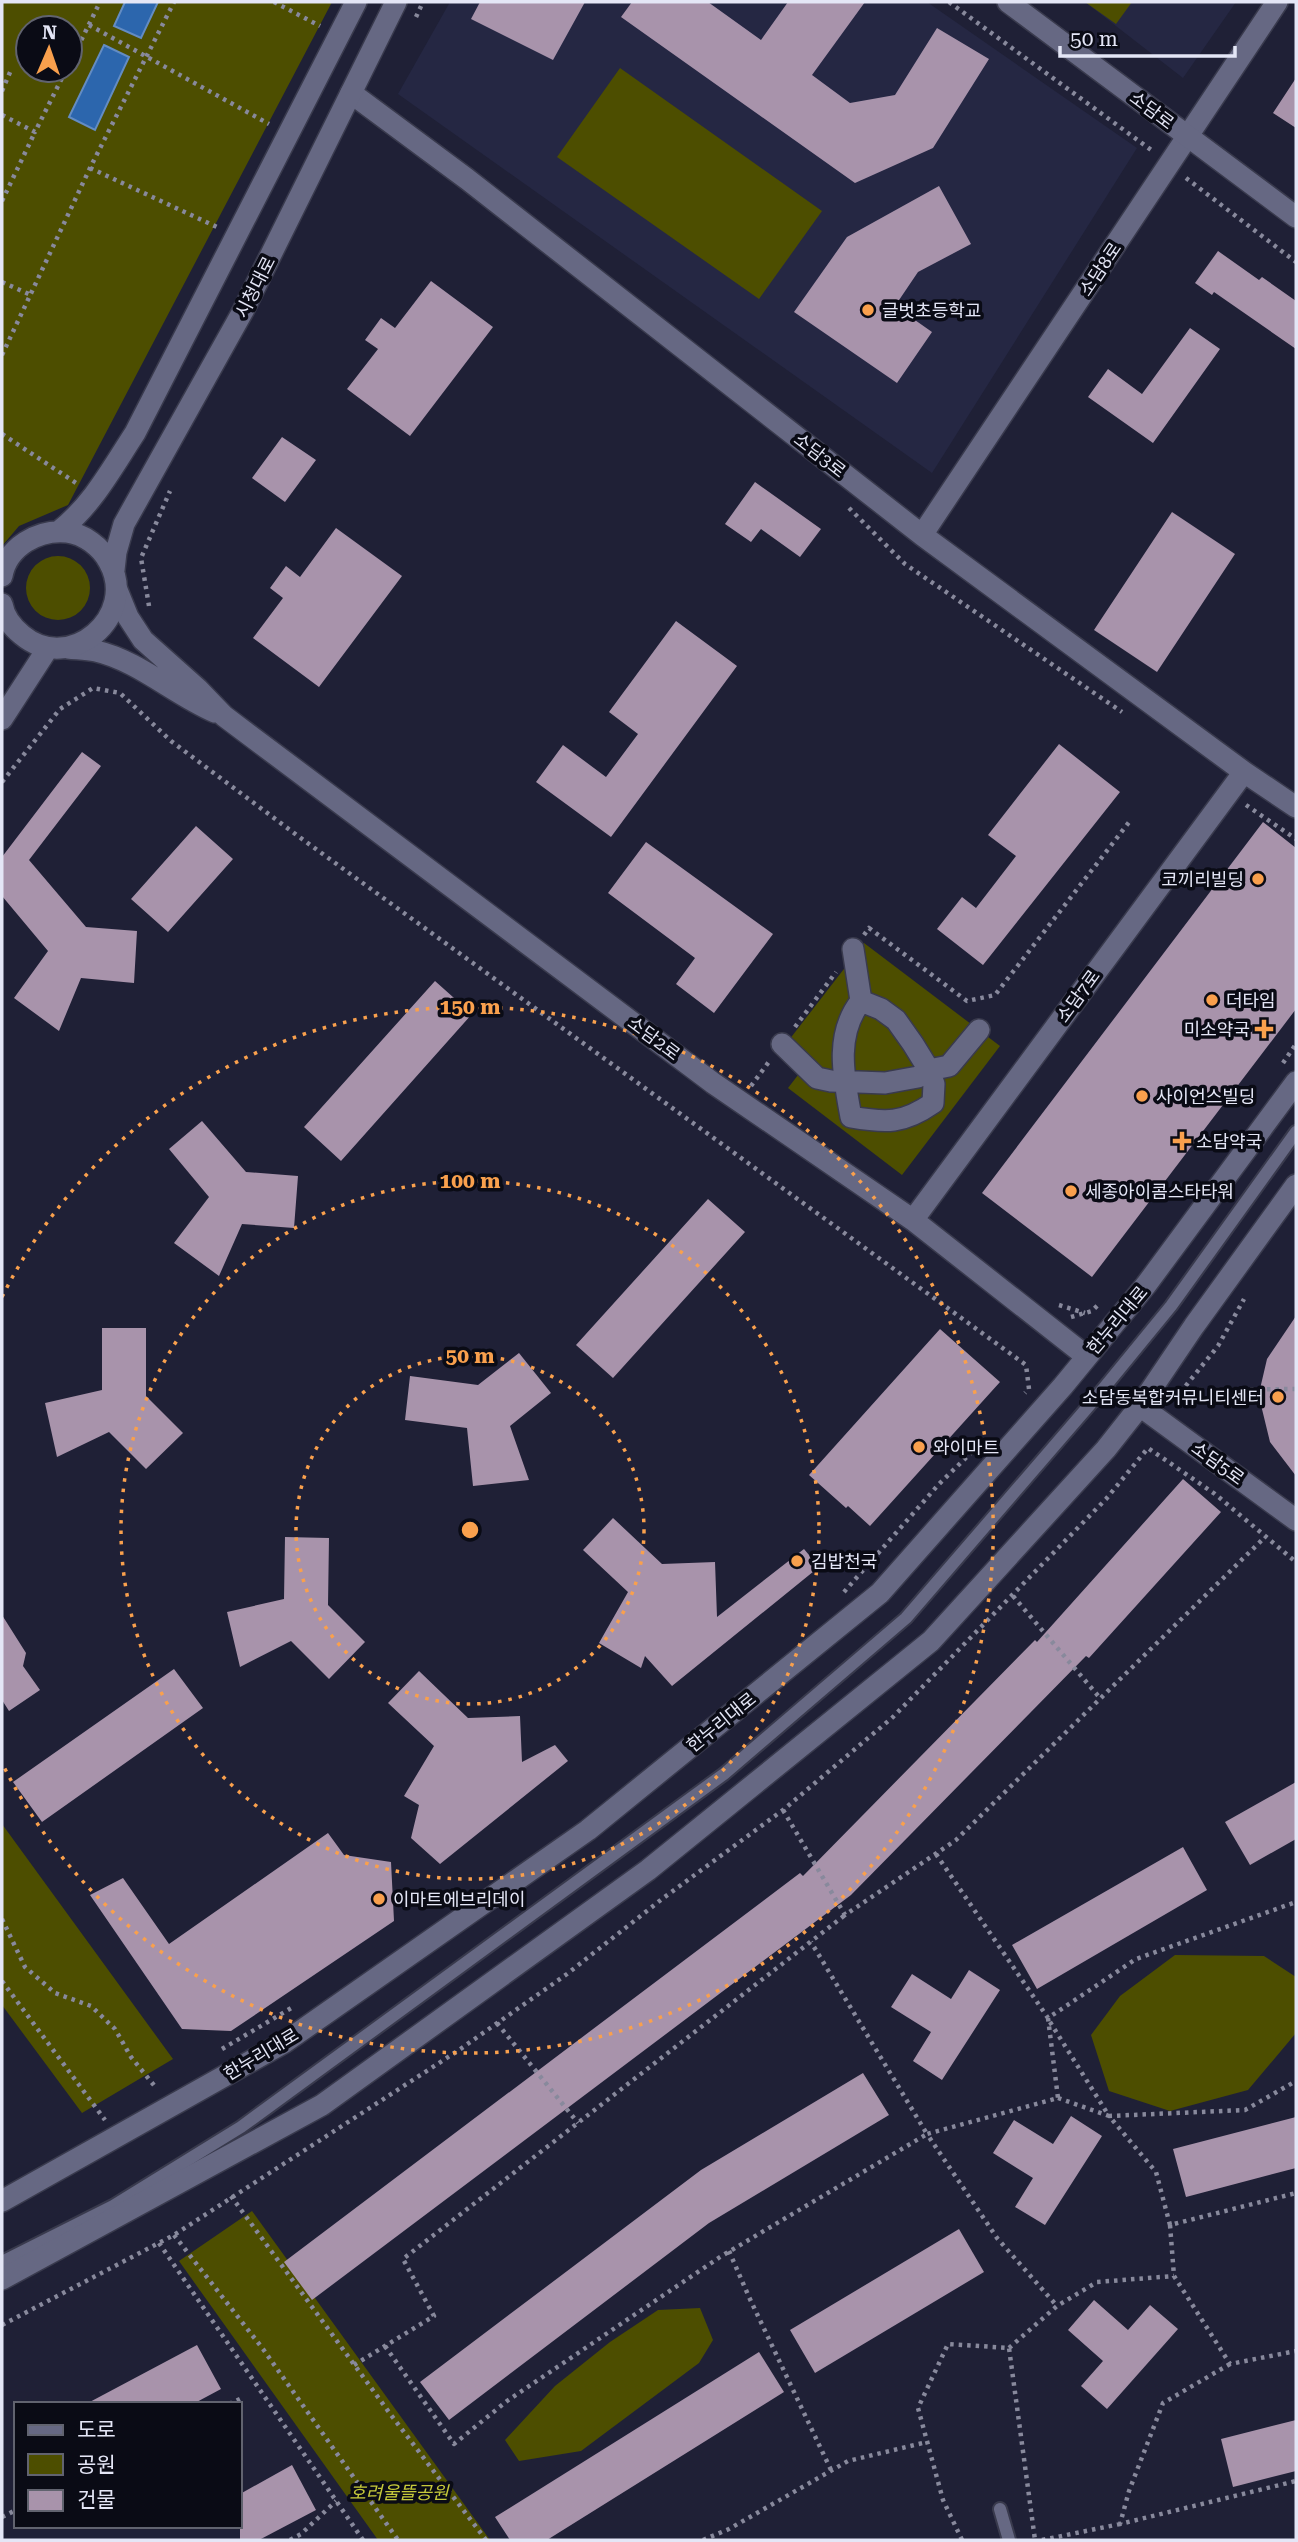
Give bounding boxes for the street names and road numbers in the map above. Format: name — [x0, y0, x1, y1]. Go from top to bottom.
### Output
street label: 소담로 — [1126, 87, 1178, 133]
street label: 소담8로 — [1075, 238, 1125, 300]
street label: 시청대로 — [231, 253, 279, 321]
street label: 소담3로 — [790, 428, 850, 482]
street label: 소담7로 — [1052, 966, 1104, 1026]
street label: 소담2로 — [624, 1012, 684, 1064]
street label: 한누리대로 — [1082, 1282, 1152, 1358]
street label: 소담5로 — [1188, 1437, 1248, 1489]
street label: 한누리대로 — [682, 1688, 760, 1756]
street label: 한누리대로 — [220, 2024, 302, 2084]

